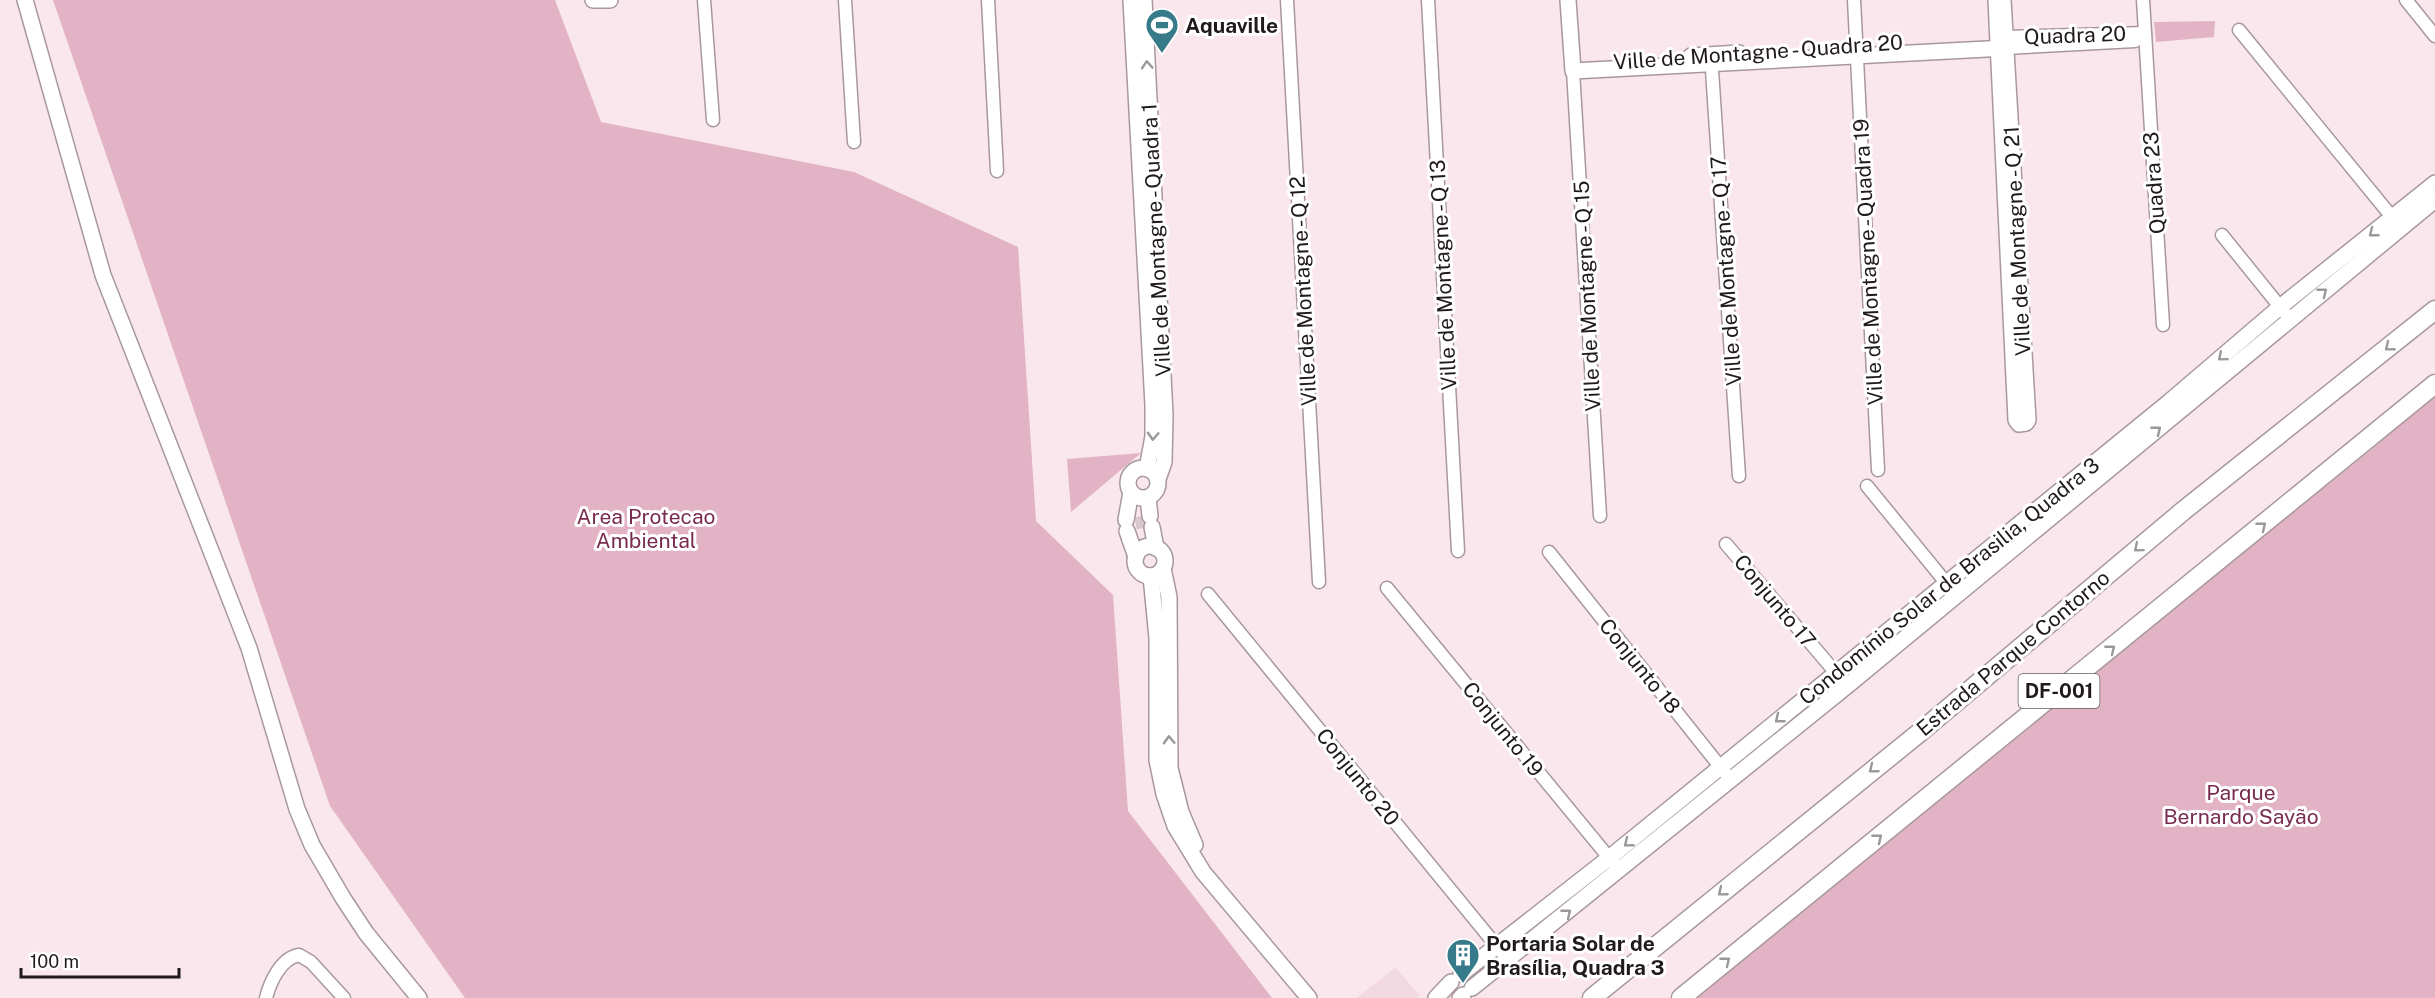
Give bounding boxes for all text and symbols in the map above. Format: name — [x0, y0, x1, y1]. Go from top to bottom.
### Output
sports icon: Aquaville — [1144, 7, 1180, 54]
place label: Aquaville — [1185, 13, 1278, 38]
street label: Quadra 20 — [2024, 21, 2126, 49]
street label: Ville de Montagne - Quadra 20 — [1612, 29, 1904, 75]
one-way arrow — [1141, 61, 1154, 70]
street label: Ville de Montagne - Quadra 1 — [1136, 103, 1176, 377]
street label: Ville de Montagne - Quadra 19 — [1848, 118, 1888, 406]
street label: Ville de Montagne - Q 21 — [1998, 125, 2036, 357]
street label: Quadra 23 — [2138, 131, 2170, 235]
street label: Ville de Montagne - Q 17 — [1705, 155, 1747, 387]
street label: Ville de Montagne - Q 13 — [1424, 159, 1462, 391]
street label: Ville de Montagne - Q 12 — [1284, 175, 1322, 407]
street label: Ville de Montagne - Q 15 — [1568, 180, 1606, 412]
one-way arrow — [2369, 226, 2380, 237]
one-way arrow — [2316, 288, 2327, 299]
one-way arrow — [2385, 340, 2396, 351]
one-way arrow — [2218, 349, 2229, 360]
one-way arrow — [2150, 427, 2161, 438]
one-way arrow — [1146, 431, 1159, 440]
street label: Condomínio Solar de Brasilia, Quadra 3 — [1794, 452, 2104, 710]
park label: Area Protecao Ambiental — [577, 504, 715, 553]
one-way arrow — [2255, 522, 2266, 533]
one-way arrow — [2134, 541, 2145, 552]
street label: Conjunto 17 — [1729, 549, 1821, 653]
street label: Estrada Parque Contorno — [1911, 565, 2115, 741]
street label: Conjunto 18 — [1594, 614, 1686, 718]
one-way arrow — [2104, 645, 2115, 656]
road number: DF-001 — [2018, 674, 2100, 708]
street label: Conjunto 19 — [1457, 677, 1549, 781]
one-way arrow — [1775, 712, 1786, 723]
street label: Conjunto 20 — [1311, 723, 1405, 831]
one-way arrow — [1163, 735, 1176, 744]
one-way arrow — [1869, 762, 1880, 773]
park label: Parque Bernardo Sayão — [2163, 780, 2319, 829]
one-way arrow — [1871, 834, 1882, 845]
one-way arrow — [1623, 835, 1634, 846]
one-way arrow — [1718, 885, 1729, 896]
one-way arrow — [1560, 909, 1571, 920]
place label: Portaria Solar de Brasília, Quadra 3 — [1486, 931, 1665, 980]
building icon: Portaria Solar de Brasília, Quadra 3 — [1445, 937, 1481, 984]
scale bar — [21, 941, 178, 979]
text: 100 m — [30, 951, 79, 972]
one-way arrow — [1719, 957, 1730, 968]

